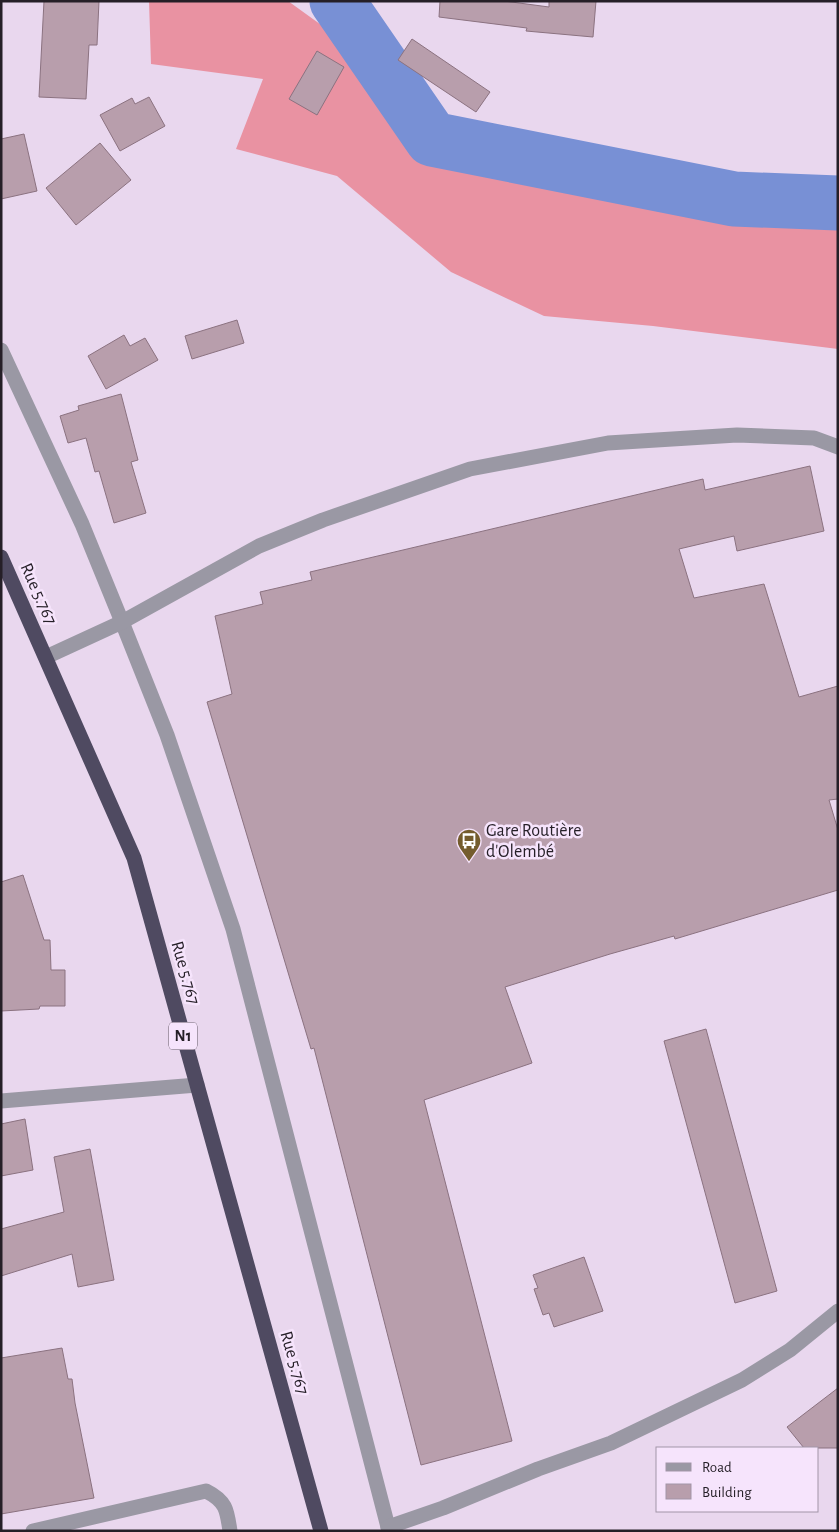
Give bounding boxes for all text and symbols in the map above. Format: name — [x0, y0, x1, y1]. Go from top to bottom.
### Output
street label: Rue 5.767 — [17, 561, 59, 627]
place label: Gare Routière d'Olembé — [486, 822, 582, 861]
bus stop icon: Gare Routière d'Olembé — [456, 828, 482, 862]
street label: Rue 5.767 — [167, 939, 203, 1007]
road number: N1 — [169, 1022, 197, 1050]
street label: Rue 5.767 — [276, 1329, 312, 1397]
legend — [656, 1447, 819, 1512]
text: Road — [702, 1460, 732, 1475]
text: Building — [702, 1485, 752, 1500]

